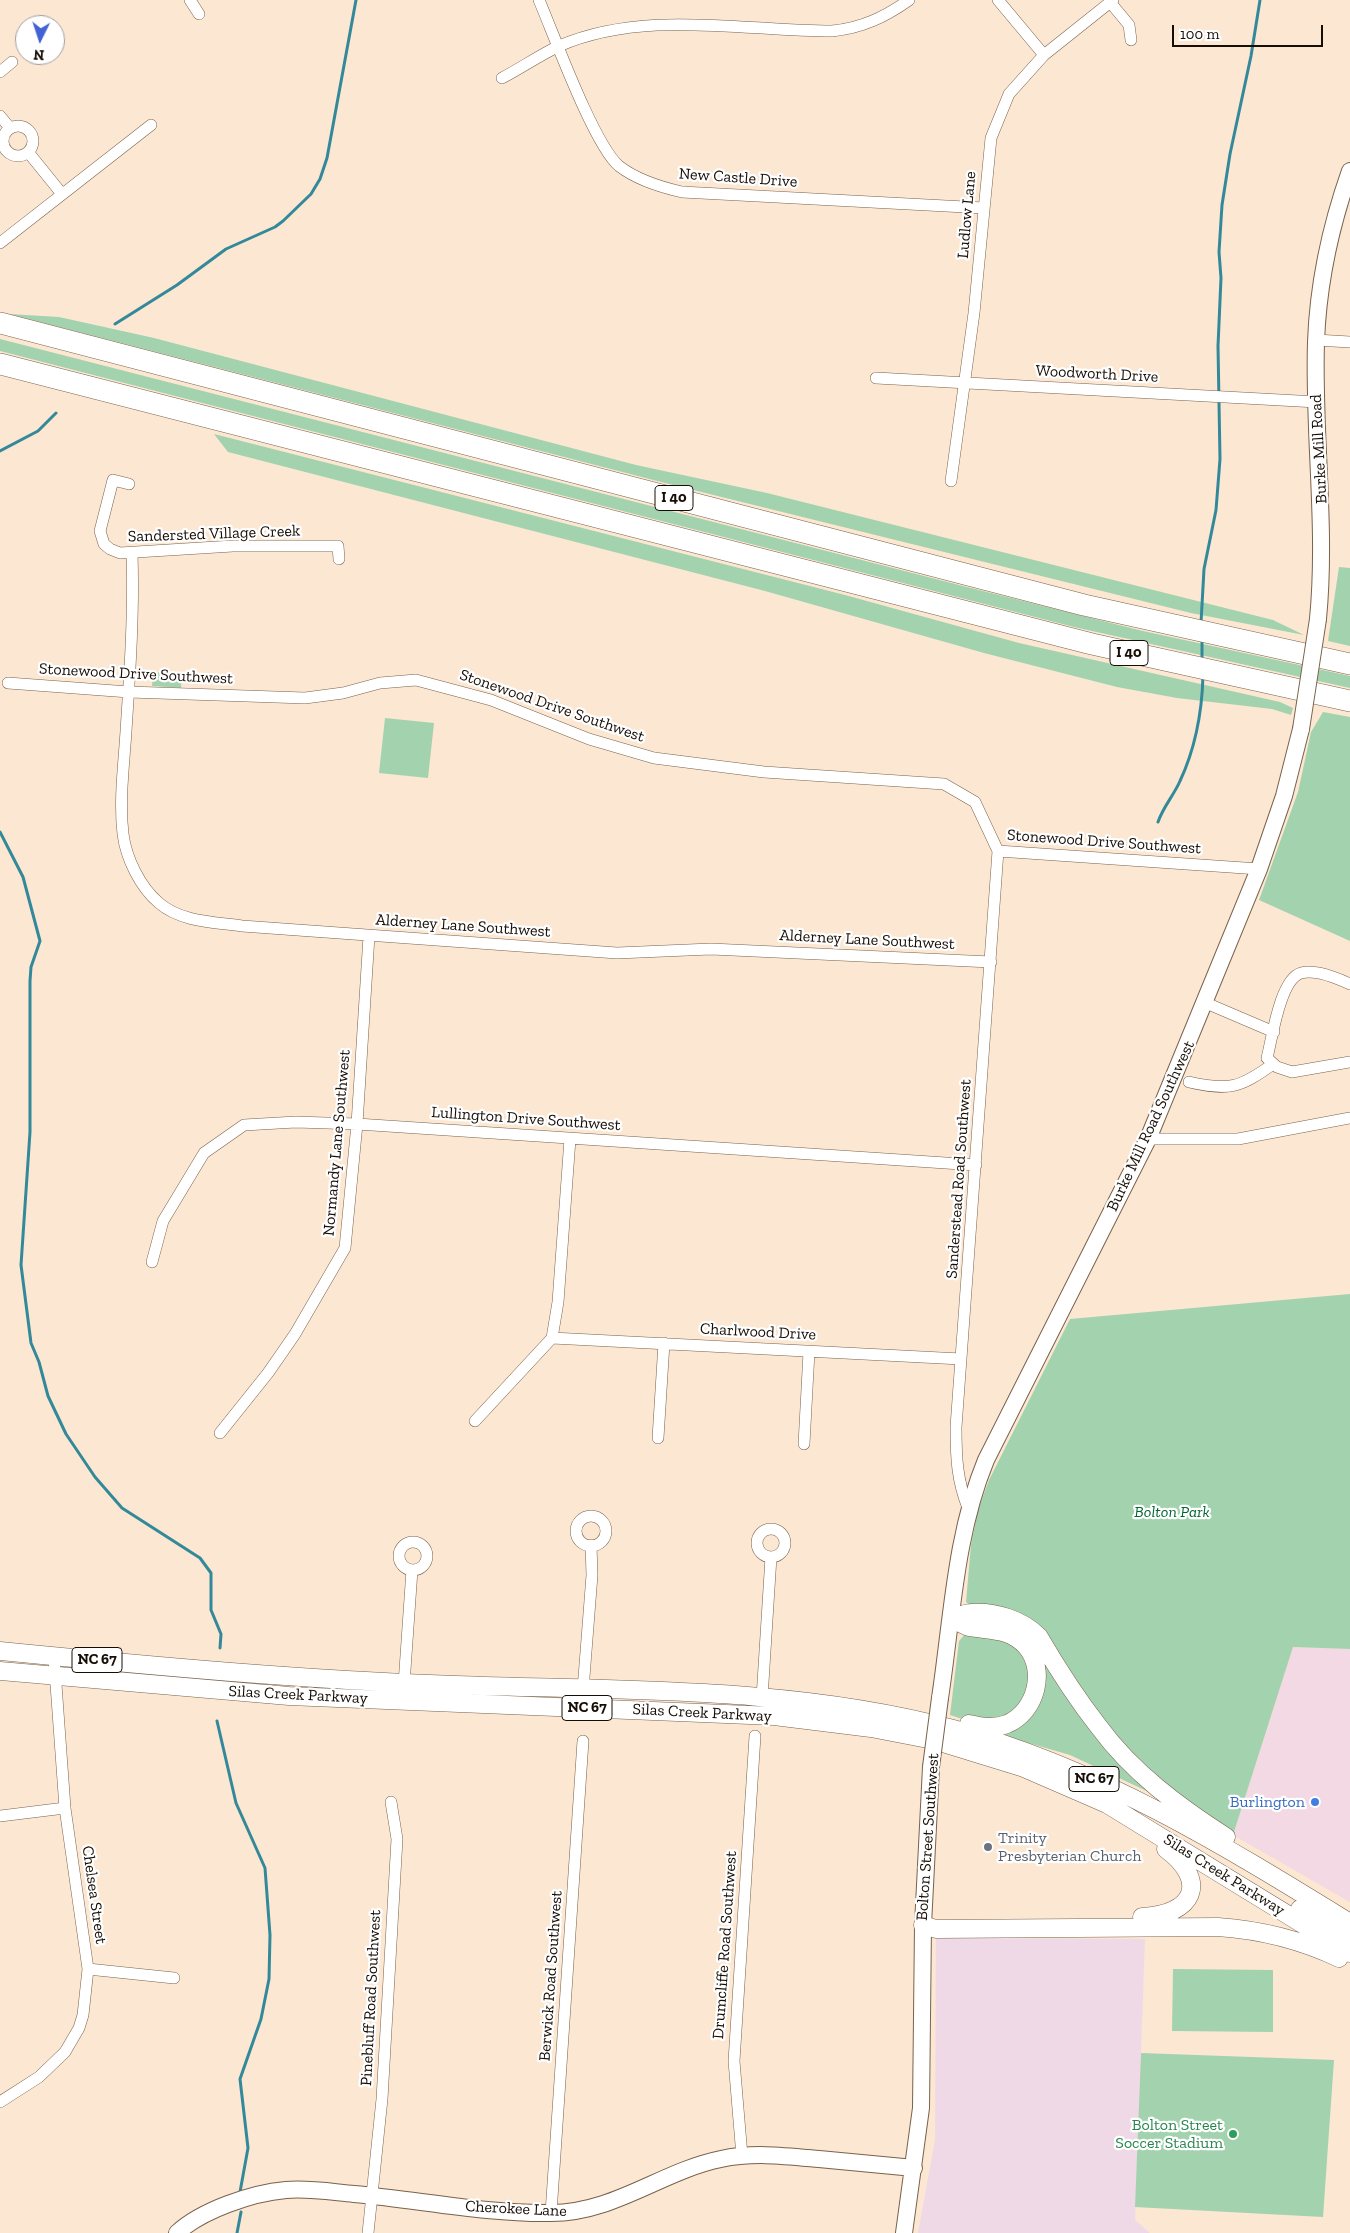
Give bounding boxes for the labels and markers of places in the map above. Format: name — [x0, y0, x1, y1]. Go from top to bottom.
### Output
place label: Burlington — [1230, 1792, 1305, 1812]
marker: Burlington — [1309, 1796, 1321, 1808]
place label: Trinity Presbyterian Church — [998, 1828, 1141, 1866]
marker: Trinity Presbyterian Church — [982, 1841, 994, 1853]
place label: Bolton Street Soccer Stadium — [1115, 2115, 1223, 2153]
marker: Bolton Street Soccer Stadium — [1227, 2128, 1239, 2140]

